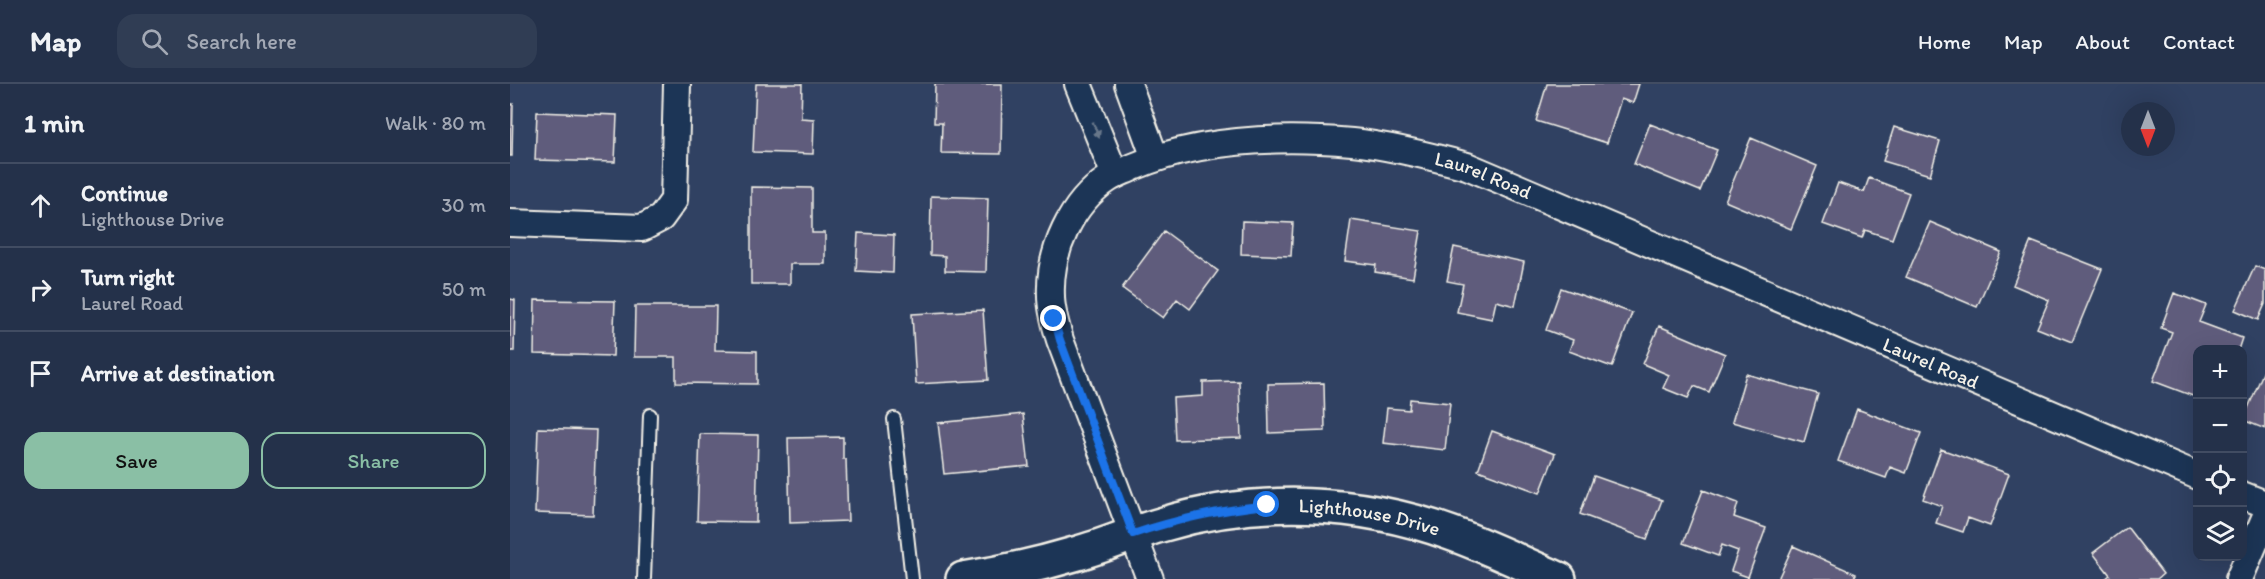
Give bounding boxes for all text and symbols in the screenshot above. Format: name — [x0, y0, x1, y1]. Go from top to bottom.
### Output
search box — [117, 14, 537, 68]
text: Map — [30, 24, 81, 58]
icon: search — [138, 25, 171, 58]
text: Search here — [186, 28, 297, 55]
text: Home — [1918, 29, 1971, 54]
text: Map — [2004, 29, 2043, 54]
text: About — [2076, 29, 2130, 54]
text: Contact — [2163, 29, 2235, 54]
north arrow — [2121, 102, 2175, 156]
text: 1 min — [24, 107, 84, 139]
text: Walk · 80 m — [385, 111, 486, 135]
one-way arrow — [1091, 121, 1101, 139]
street label: Laurel Road — [1432, 146, 1535, 204]
text: Continue — [81, 180, 168, 207]
icon: ahead — [24, 189, 57, 222]
text: 30 m — [441, 193, 486, 217]
text: Lighthouse Drive — [81, 207, 224, 231]
text: Turn right — [81, 264, 175, 291]
icon: right — [24, 273, 57, 306]
text: 50 m — [442, 277, 486, 301]
text: Laurel Road — [81, 291, 183, 315]
route end — [1040, 305, 1066, 331]
street label: Laurel Road — [1879, 332, 1983, 394]
map controls — [2193, 345, 2247, 561]
button: + — [2193, 345, 2247, 399]
icon: arrive — [24, 357, 57, 390]
text: Arrive at destination — [81, 360, 275, 387]
button: − — [2193, 399, 2247, 453]
button: Save — [24, 432, 249, 489]
button: Share — [261, 432, 486, 489]
button: locate — [2193, 453, 2247, 507]
route start — [1253, 491, 1279, 517]
street label: Lighthouse Drive — [1298, 493, 1443, 541]
button: layers — [2193, 507, 2247, 561]

